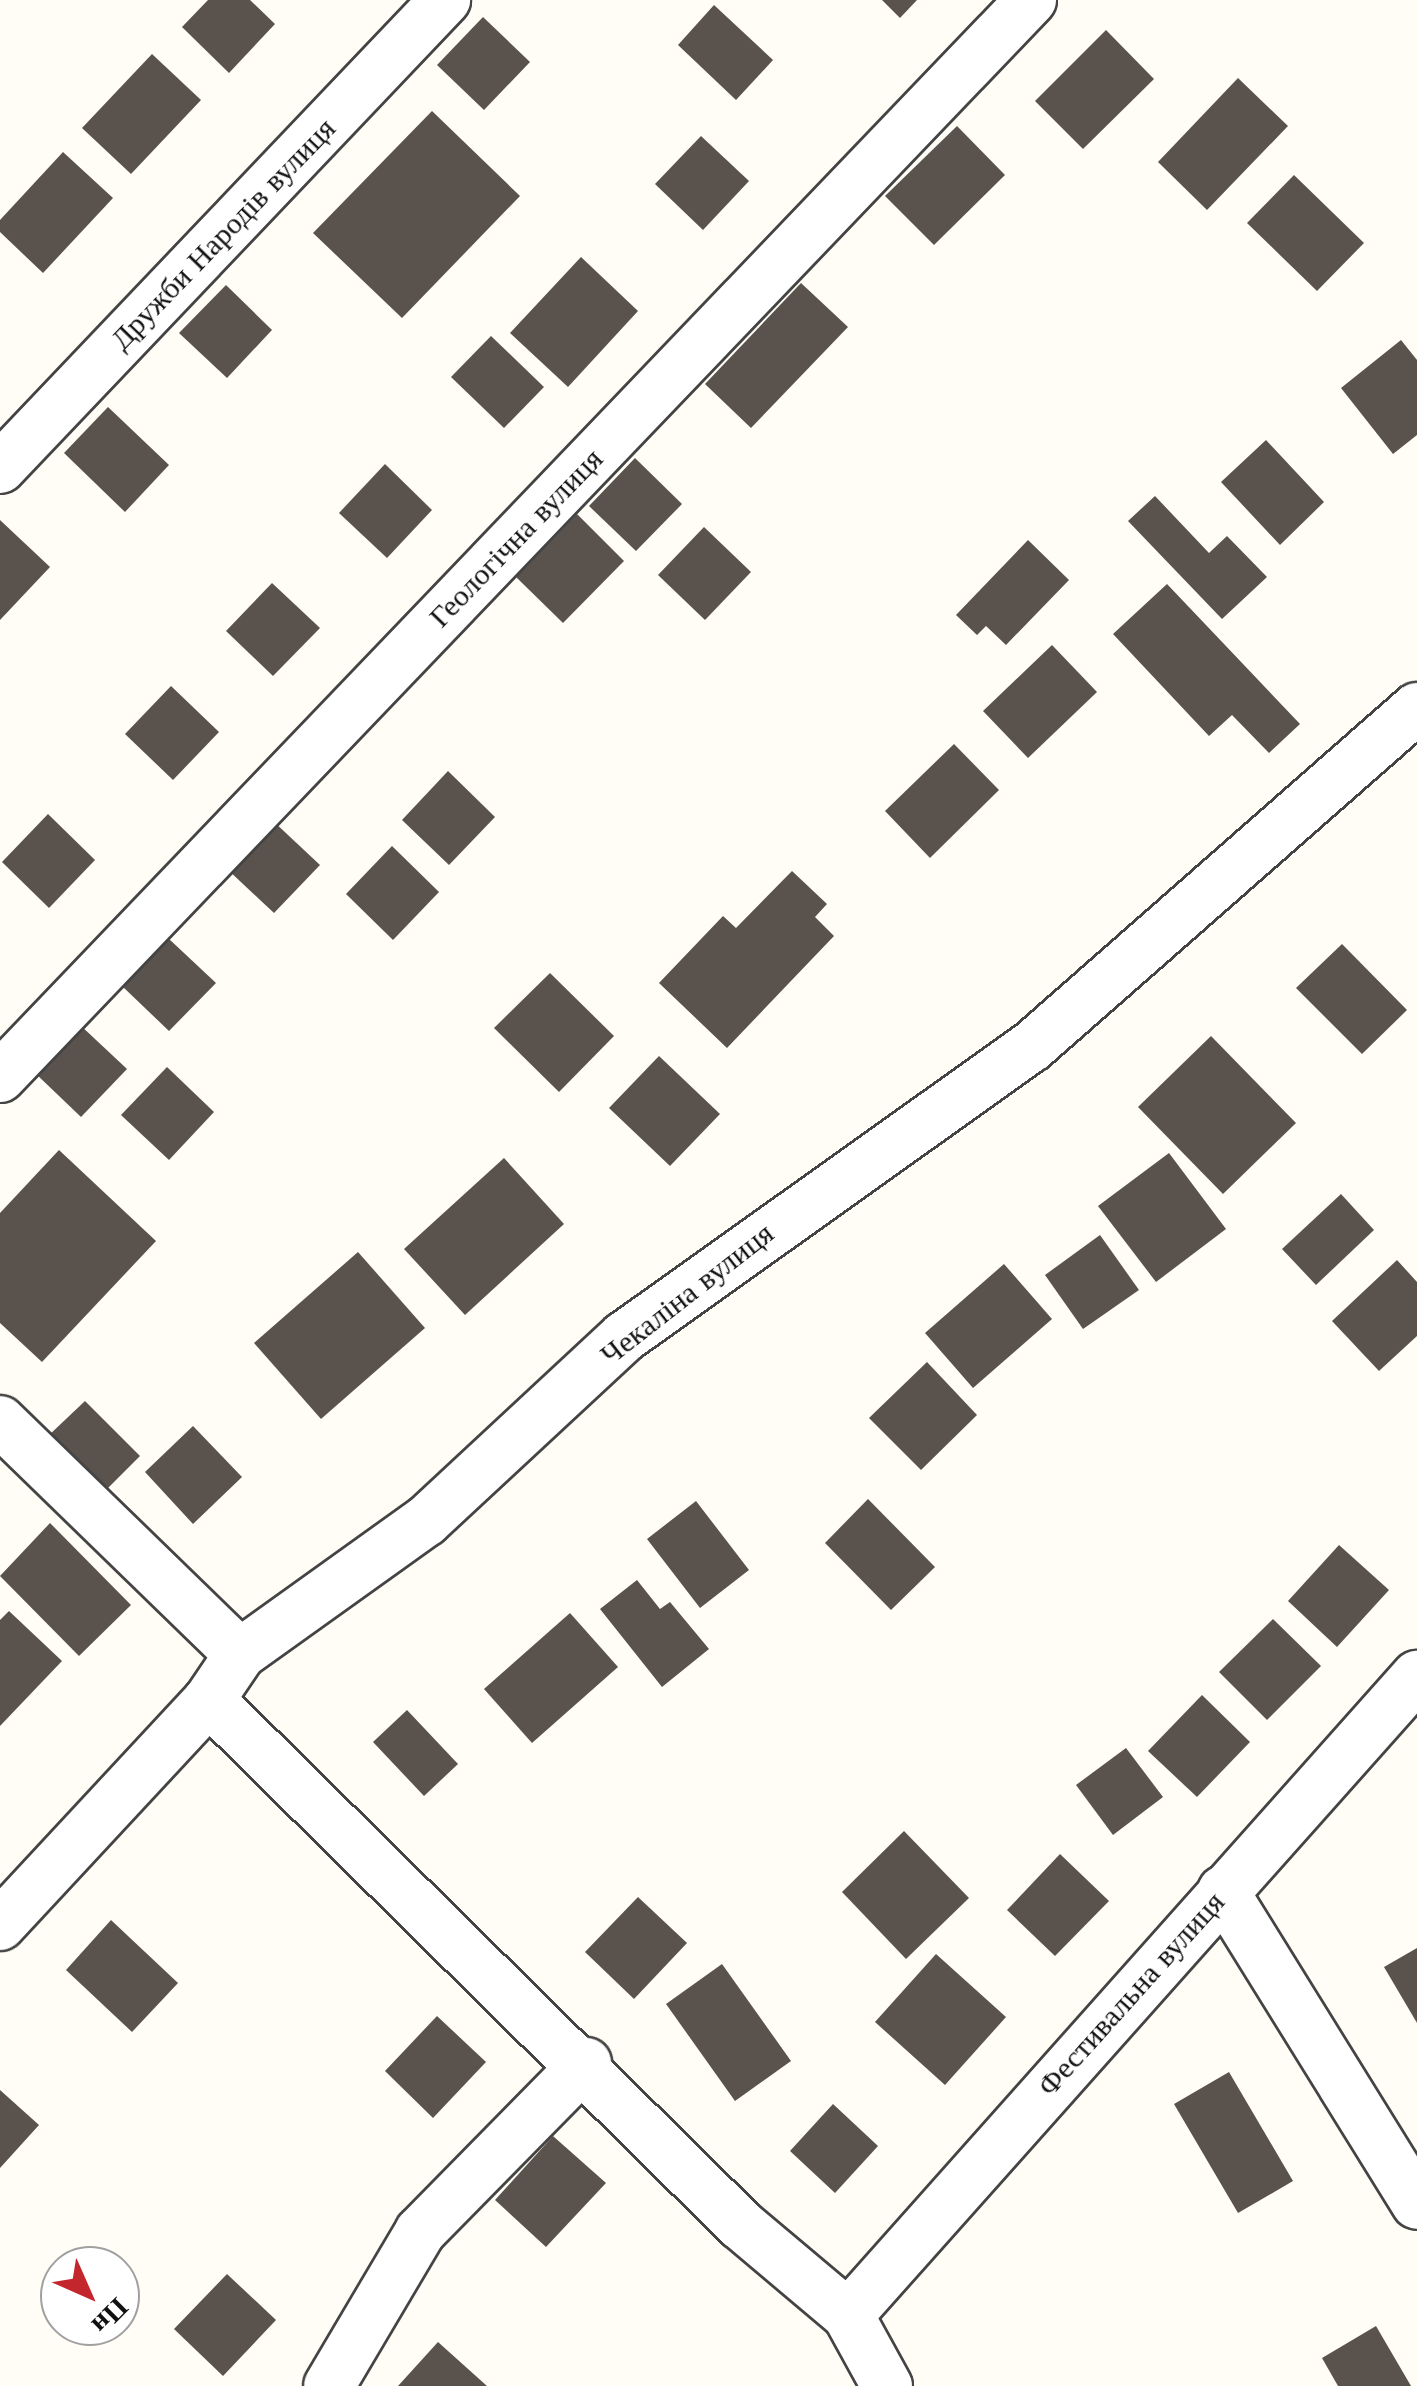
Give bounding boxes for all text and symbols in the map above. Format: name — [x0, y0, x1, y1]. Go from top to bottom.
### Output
street label: Дружби Народів вулиця — [103, 111, 343, 357]
street label: Геологічна вулиця — [422, 441, 610, 635]
street label: Чекаліна вулиця — [593, 1215, 781, 1373]
street label: Фестивальна вулиця — [1030, 1885, 1232, 2103]
north arrow — [40, 2246, 140, 2346]
text: Пн — [84, 2290, 136, 2342]

